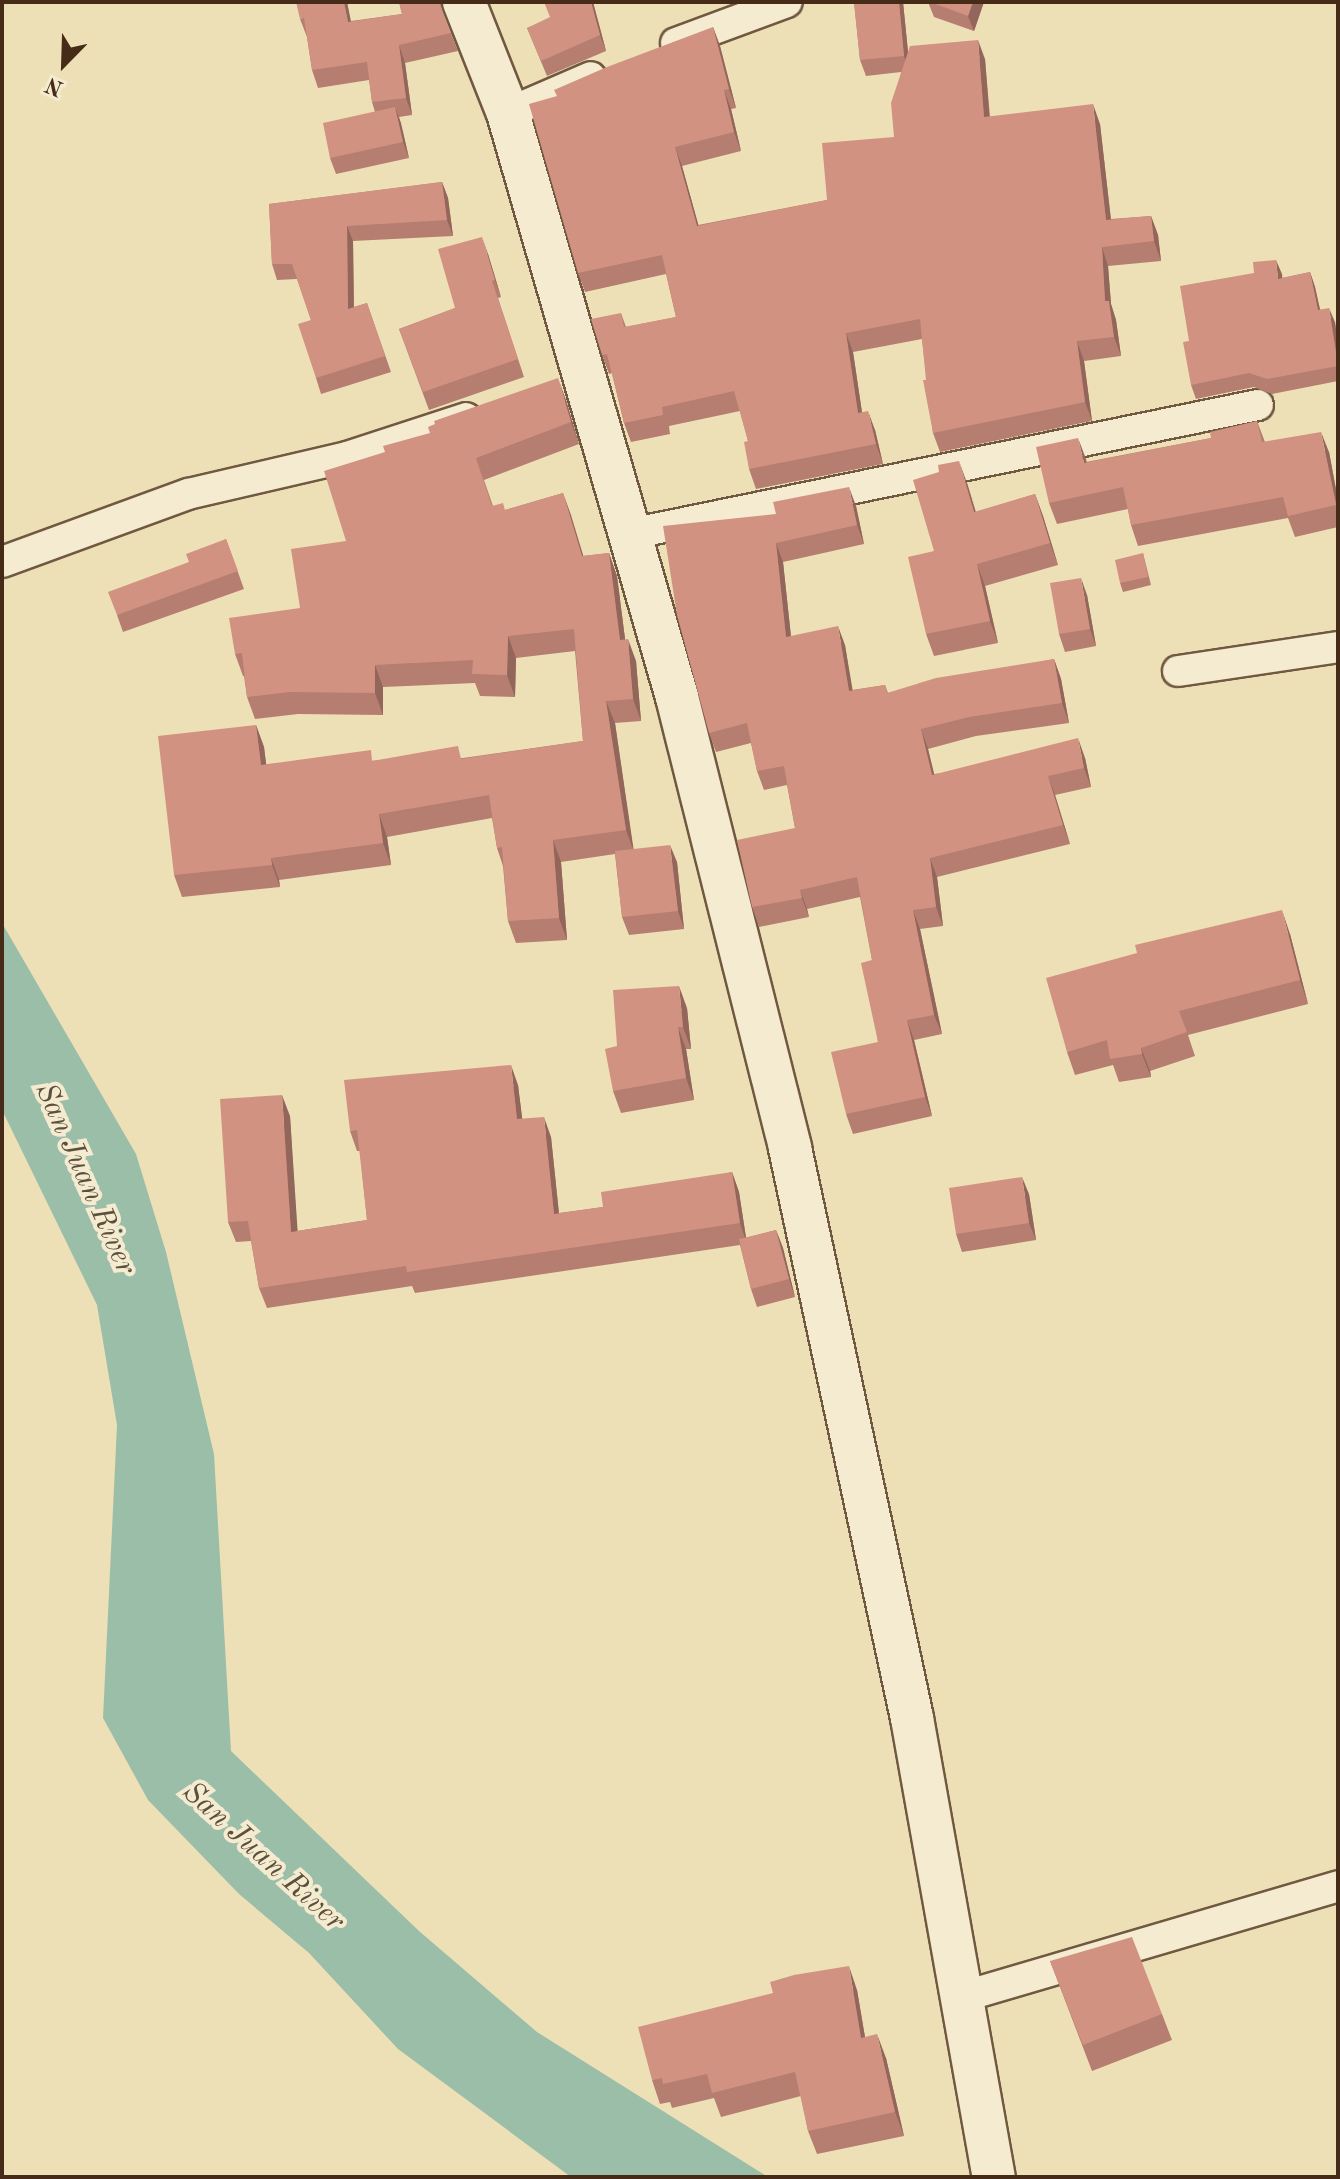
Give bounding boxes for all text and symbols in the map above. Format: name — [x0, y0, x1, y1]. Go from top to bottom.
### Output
north arrow — [24, 24, 104, 104]
text: N — [43, 73, 67, 100]
water label: San Juan River — [27, 1077, 143, 1281]
water label: San Juan River — [174, 1775, 352, 1939]

